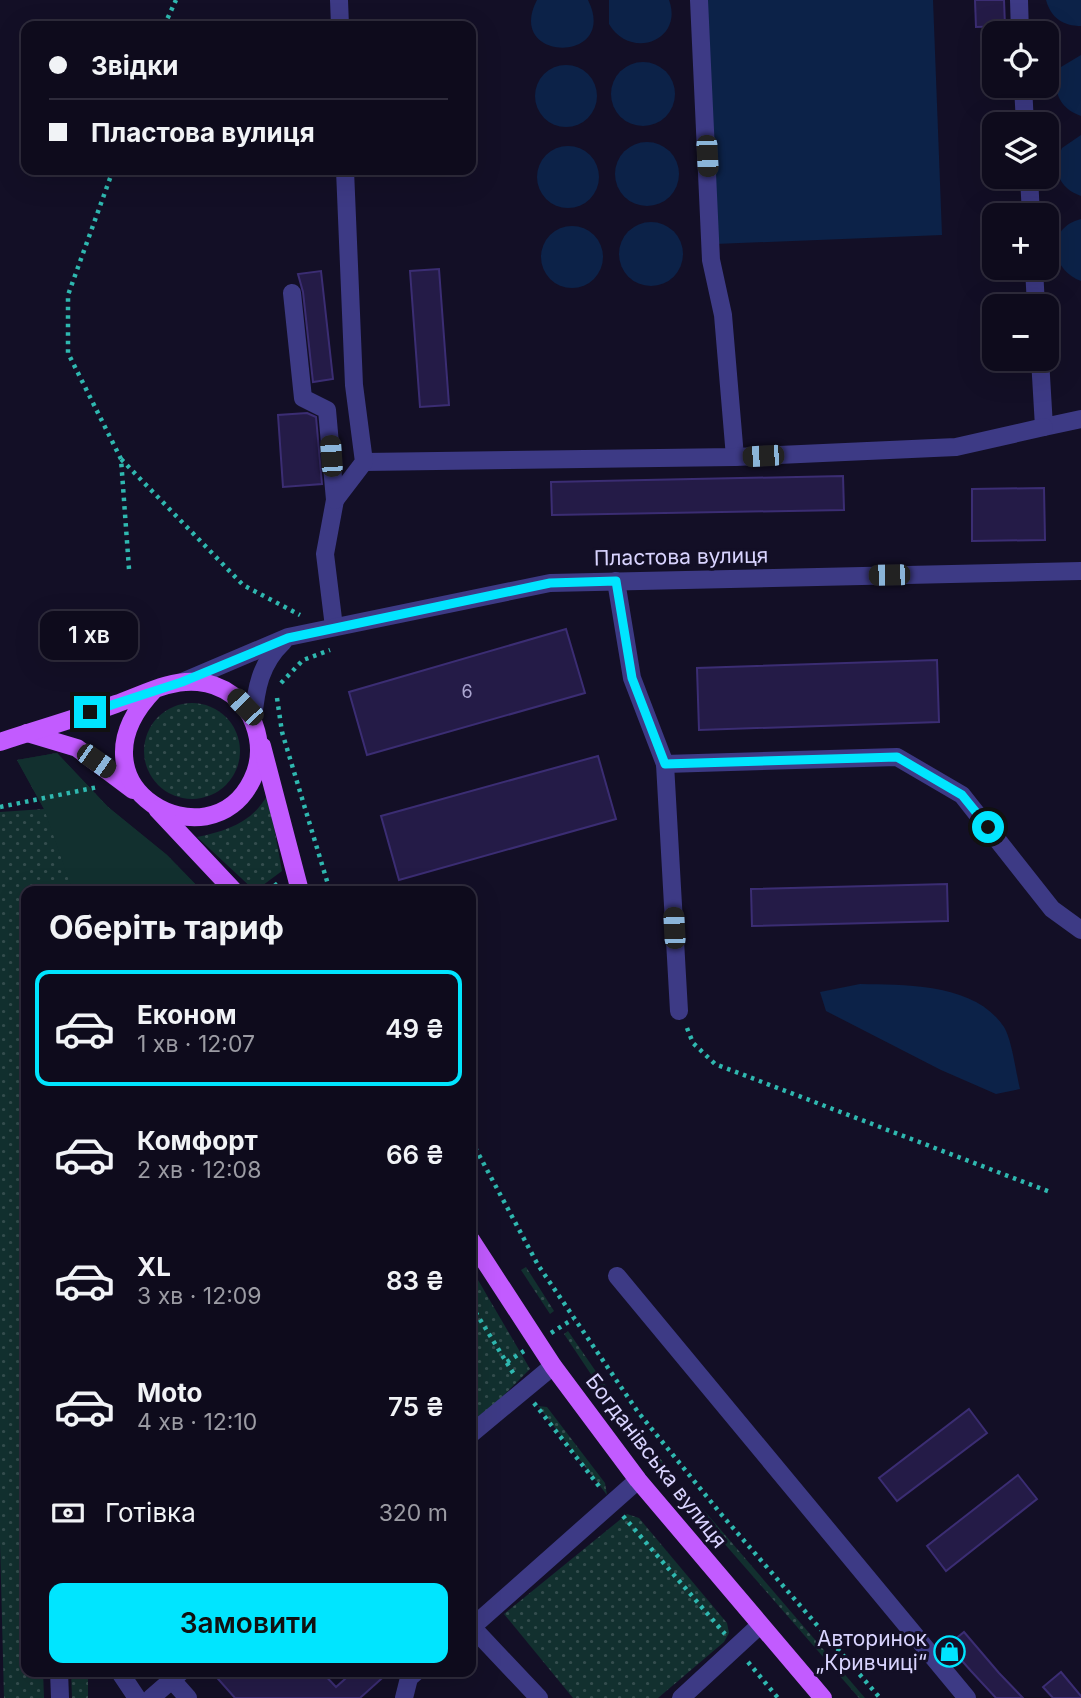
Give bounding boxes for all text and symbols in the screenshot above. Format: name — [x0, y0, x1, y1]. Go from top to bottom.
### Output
map controls — [982, 21, 1059, 371]
button: locate — [982, 21, 1059, 98]
text: Звідки — [91, 50, 179, 81]
button: layers — [982, 112, 1059, 189]
text: Пластова вулиця — [91, 117, 315, 148]
car — [696, 134, 719, 178]
button: + — [982, 203, 1059, 280]
button: − — [982, 294, 1059, 371]
car — [320, 434, 343, 478]
car — [742, 444, 785, 468]
street label: Пластова вулиця — [594, 542, 768, 571]
car — [868, 564, 911, 586]
callout: 1 хв — [41, 610, 139, 660]
text: 1 хв — [68, 621, 110, 649]
house number: 6 — [461, 681, 473, 702]
car — [223, 685, 268, 729]
route end — [74, 696, 106, 728]
car — [73, 740, 120, 782]
route start — [972, 811, 1004, 843]
car — [663, 906, 686, 950]
text: Оберіть тариф — [49, 908, 284, 947]
icon: car — [53, 997, 116, 1060]
text: Економ — [137, 999, 237, 1030]
text: 49 ₴ — [385, 1013, 444, 1044]
text: 1 хв · 12:07 — [137, 1030, 255, 1058]
icon: car — [53, 1123, 116, 1186]
text: Комфорт — [137, 1125, 258, 1156]
text: 66 ₴ — [386, 1139, 444, 1170]
text: 2 хв · 12:08 — [137, 1156, 261, 1184]
icon: car — [53, 1249, 116, 1312]
text: XL — [137, 1251, 171, 1282]
text: 83 ₴ — [386, 1265, 444, 1296]
text: 3 хв · 12:09 — [137, 1282, 262, 1310]
street label: Богданівська вулиця — [581, 1369, 732, 1553]
icon: car — [53, 1375, 116, 1438]
text: Moto — [137, 1377, 202, 1408]
text: 75 ₴ — [388, 1391, 444, 1422]
text: 4 хв · 12:10 — [137, 1408, 257, 1436]
icon: cash — [49, 1494, 87, 1532]
text: Готівка — [105, 1497, 196, 1528]
text: 320 m — [379, 1499, 448, 1527]
button: Замовити — [49, 1583, 448, 1663]
place label: Авторинок „Кривчиці“ — [815, 1626, 928, 1675]
shop icon: Авторинок „Кривчиці“ — [933, 1634, 967, 1668]

